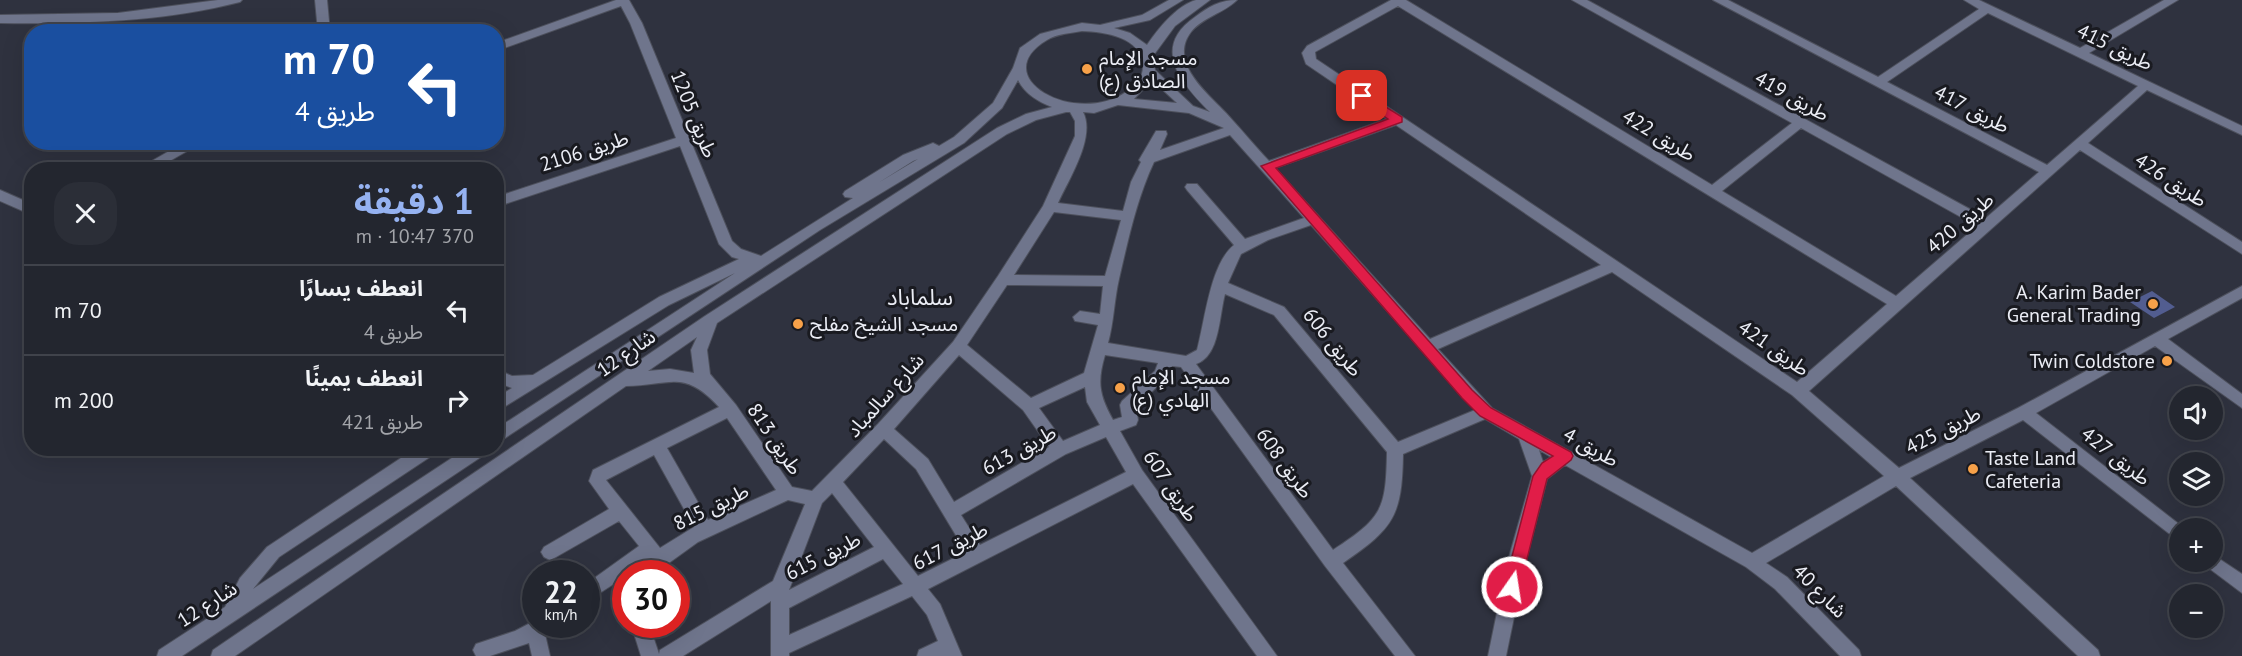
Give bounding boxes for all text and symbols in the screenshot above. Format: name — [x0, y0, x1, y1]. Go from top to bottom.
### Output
street label: طريق 415 — [2073, 18, 2157, 76]
text: 70 m — [283, 31, 375, 86]
place label: مسجد الإمام الصادق (ع) — [1099, 45, 1198, 96]
icon: left — [396, 48, 474, 126]
marker: مسجد الإمام الصادق (ع) — [1080, 62, 1094, 76]
street label: طريق 419 — [1750, 65, 1834, 127]
street label: طريق 1205 — [665, 67, 723, 161]
pin — [1336, 70, 1387, 121]
icon: arrive — [1345, 79, 1378, 112]
street label: طريق 417 — [1930, 79, 2014, 139]
text: طريق 4 — [295, 94, 375, 128]
street label: طريق 422 — [1618, 103, 1700, 167]
street label: طريق 2106 — [536, 124, 632, 178]
street label: طريق 426 — [2130, 147, 2212, 213]
text: 1 دقيقة — [354, 177, 474, 224]
button: close — [54, 182, 117, 245]
street label: طريق 420 — [1921, 187, 1999, 259]
text: 370 m · 10:47 — [356, 223, 474, 249]
text: انعطف يسارًا — [299, 274, 423, 302]
place label: A. Karim Bader General Trading — [2007, 279, 2141, 328]
district label: سلماباد — [887, 283, 953, 311]
icon: left — [441, 294, 474, 327]
text: 70 m — [54, 296, 102, 324]
marker: A. Karim Bader General Trading — [2146, 297, 2160, 311]
street label: طريق 606 — [1297, 302, 1369, 382]
place label: مسجد الشيخ مفلح — [810, 311, 958, 339]
street label: طريق 421 — [1733, 314, 1815, 382]
marker: مسجد الشيخ مفلح — [791, 317, 805, 331]
text: طريق 4 — [364, 319, 423, 345]
street label: شارع 12 — [591, 323, 662, 384]
street label: شارع سالمباد — [840, 347, 931, 444]
place label: Twin Coldstore — [2029, 348, 2155, 374]
marker: Twin Coldstore — [2160, 354, 2174, 368]
text: انعطف يمينًا — [305, 364, 423, 392]
place label: مسجد الإمام الهادي (ع) — [1132, 364, 1231, 416]
marker: مسجد الإمام الهادي (ع) — [1113, 381, 1127, 395]
icon: right — [441, 384, 474, 417]
text: 200 m — [54, 386, 114, 414]
map controls — [2169, 386, 2223, 638]
button: sound — [2169, 386, 2223, 440]
street label: طريق 813 — [742, 398, 808, 480]
street label: طريق 425 — [1901, 400, 1985, 460]
text: طريق 421 — [342, 409, 423, 435]
street label: طريق 613 — [977, 419, 1061, 481]
street label: طريق 4 — [1559, 421, 1623, 473]
street label: طريق 427 — [2076, 421, 2156, 491]
street label: طريق 608 — [1251, 423, 1319, 503]
street label: طريق 607 — [1138, 445, 1204, 527]
place label: Taste Land Cafeteria — [1985, 445, 2076, 494]
button: layers — [2169, 452, 2223, 506]
marker: Taste Land Cafeteria — [1966, 462, 1980, 476]
street label: طريق 815 — [669, 478, 753, 536]
street label: طريق 617 — [908, 516, 992, 576]
button: + — [2169, 518, 2223, 572]
street label: طريق 615 — [781, 526, 865, 586]
position arrow — [1480, 555, 1544, 619]
street label: شارع 40 — [1786, 558, 1853, 625]
speed limit sign: 30 — [612, 560, 690, 638]
text: 22 — [544, 572, 578, 611]
street label: شارع 12 — [172, 575, 243, 635]
button: − — [2169, 584, 2223, 638]
text: km/h — [545, 605, 577, 624]

